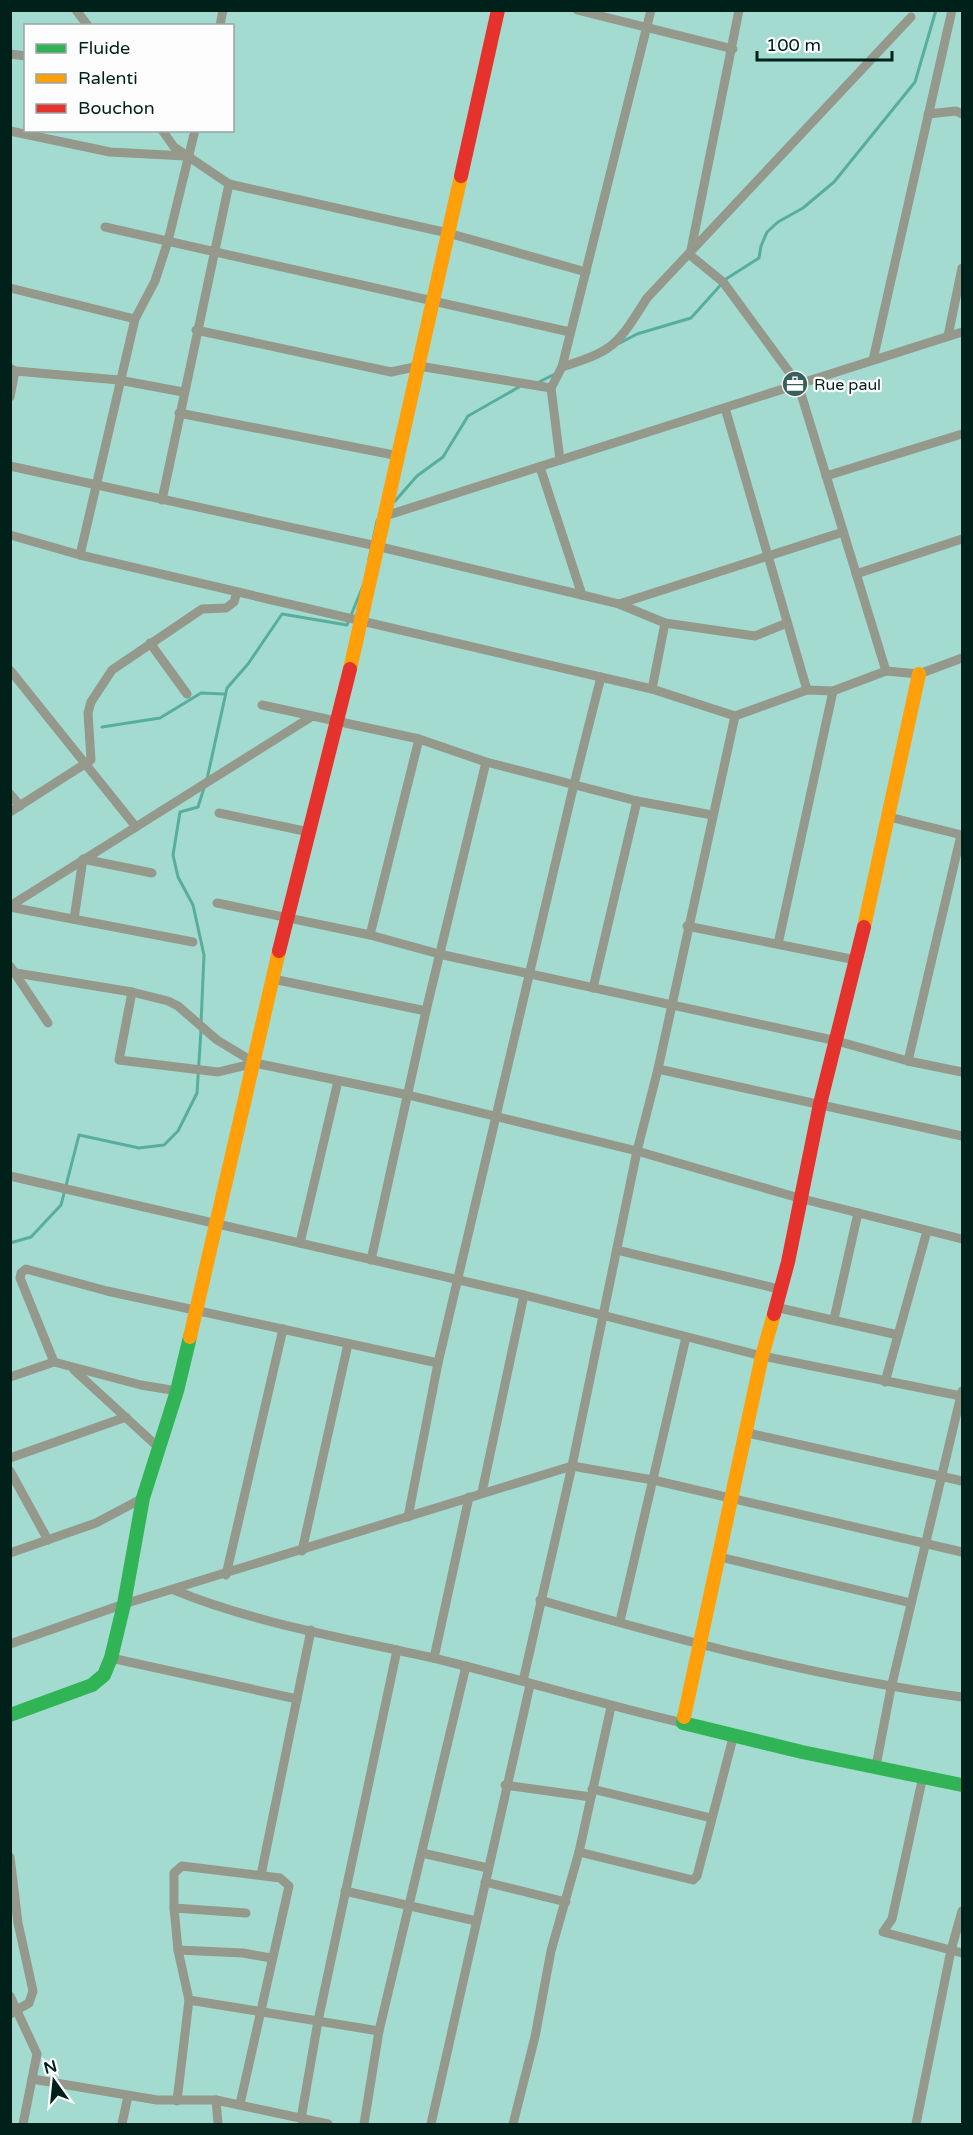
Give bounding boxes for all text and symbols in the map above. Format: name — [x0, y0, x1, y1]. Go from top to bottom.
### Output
legend — [24, 24, 234, 132]
scale bar — [757, 24, 892, 62]
text: 100 m — [766, 34, 821, 56]
text: Fluide — [78, 37, 130, 59]
text: Ralenti — [78, 67, 138, 89]
text: Bouchon — [78, 97, 155, 119]
office icon: Rue paul — [780, 369, 810, 399]
place label: Rue paul — [814, 375, 881, 395]
north arrow — [24, 2051, 84, 2111]
text: N — [42, 2056, 59, 2079]

